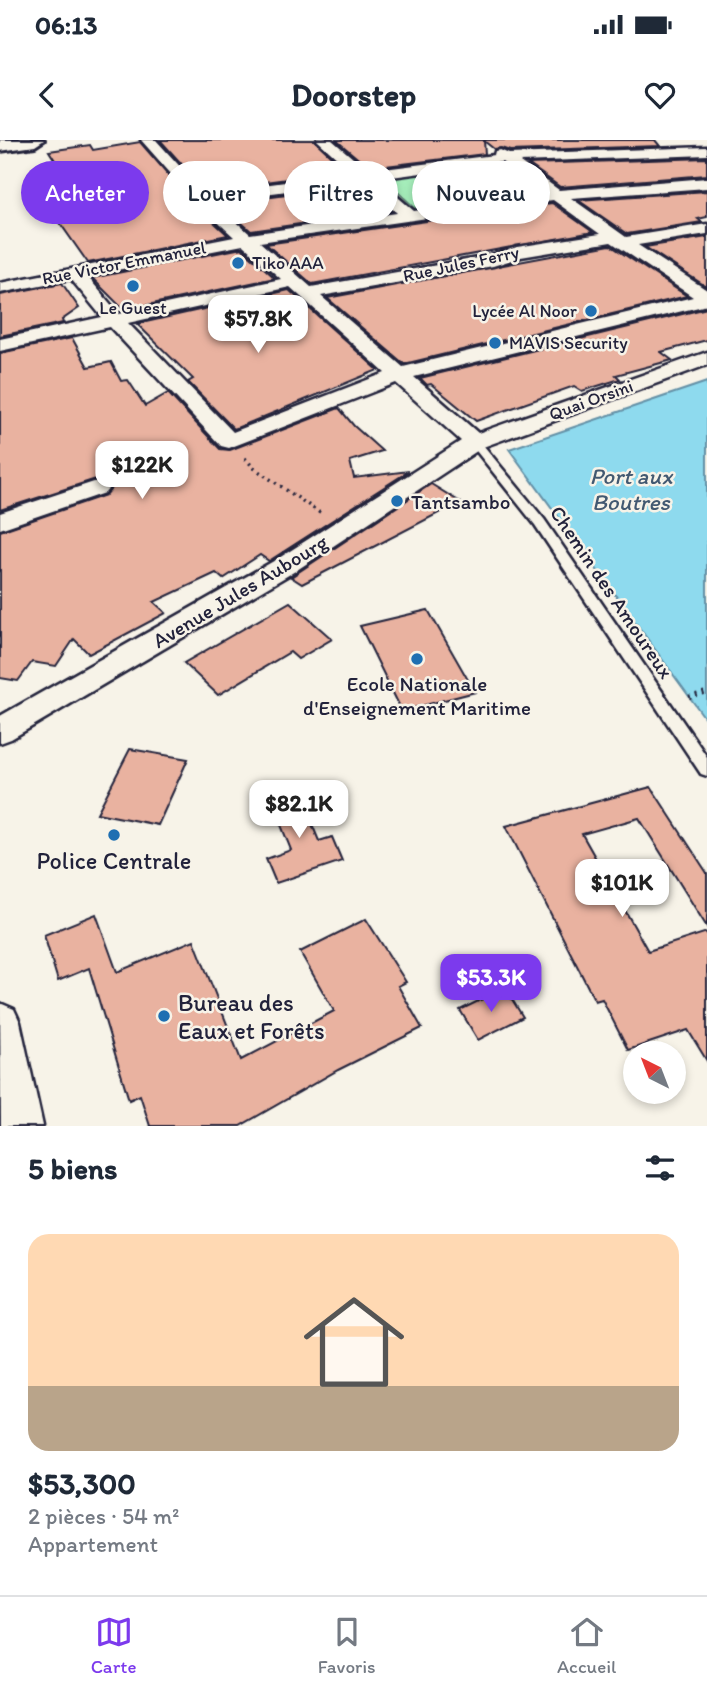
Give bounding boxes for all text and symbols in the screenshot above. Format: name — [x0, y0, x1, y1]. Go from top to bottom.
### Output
text: 06:13 — [35, 9, 97, 41]
icon: back — [28, 76, 66, 114]
text: Doorstep — [291, 76, 416, 114]
icon: heart — [641, 76, 679, 114]
chip: Acheter — [21, 161, 149, 224]
chip: Louer — [163, 161, 270, 224]
chip: Filtres — [284, 161, 398, 224]
chip: Nouveau — [412, 161, 550, 224]
street label: Rue Victor Emmanuel — [40, 236, 208, 290]
street label: Rue Jules Ferry — [401, 241, 521, 287]
place label: Tiko AAA — [252, 252, 324, 274]
marker: Tiko AAA — [230, 255, 246, 271]
marker: Le Guest — [125, 278, 141, 294]
pin: $57.8K — [201, 296, 315, 355]
place label: Le Guest — [99, 297, 167, 319]
place label: Lycée Al Noor — [472, 300, 578, 322]
marker: Lycée Al Noor — [583, 303, 599, 319]
text: $57.8K — [224, 304, 292, 332]
place label: MAVIS Security — [509, 332, 628, 354]
marker: MAVIS Security — [487, 335, 503, 351]
street label: Quai Orsini — [546, 375, 636, 425]
pin: $122K — [93, 442, 191, 501]
text: $122K — [111, 450, 173, 478]
water label: Port aux Boutres — [590, 462, 674, 516]
place label: Tantsambo — [411, 489, 510, 514]
marker: Tantsambo — [389, 493, 405, 509]
street label: Chemin des Amoureux — [545, 501, 679, 683]
street label: Avenue Jules Aubourg — [148, 529, 332, 653]
marker: Ecole Nationale d'Enseignement Maritime — [409, 651, 425, 667]
place label: Ecole Nationale d'Enseignement Maritime — [303, 671, 531, 720]
pin: $82.1K — [242, 780, 356, 840]
text: $82.1K — [265, 789, 333, 817]
marker: Police Centrale — [106, 827, 122, 843]
place label: Police Centrale — [37, 846, 191, 875]
pin: $101K — [573, 860, 671, 919]
text: $101K — [591, 868, 653, 896]
pin: $53.3K — [434, 954, 548, 1014]
text: $53.3K — [456, 963, 526, 991]
place label: Bureau des Eaux et Forêts — [178, 988, 325, 1045]
marker: Bureau des Eaux et Forêts — [156, 1008, 172, 1024]
north arrow — [623, 1041, 686, 1104]
map controls — [623, 1041, 686, 1104]
icon: filters — [641, 1149, 679, 1187]
text: 5 biens — [28, 1150, 118, 1187]
icon: home — [291, 1279, 417, 1405]
text: $53,300 — [28, 1465, 136, 1502]
text: 2 pièces · 54 m² — [28, 1502, 180, 1530]
text: Appartement — [28, 1530, 158, 1558]
tab: Carte — [91, 1613, 136, 1678]
tab: Favoris — [318, 1613, 376, 1678]
tab: Accueil — [557, 1613, 616, 1678]

